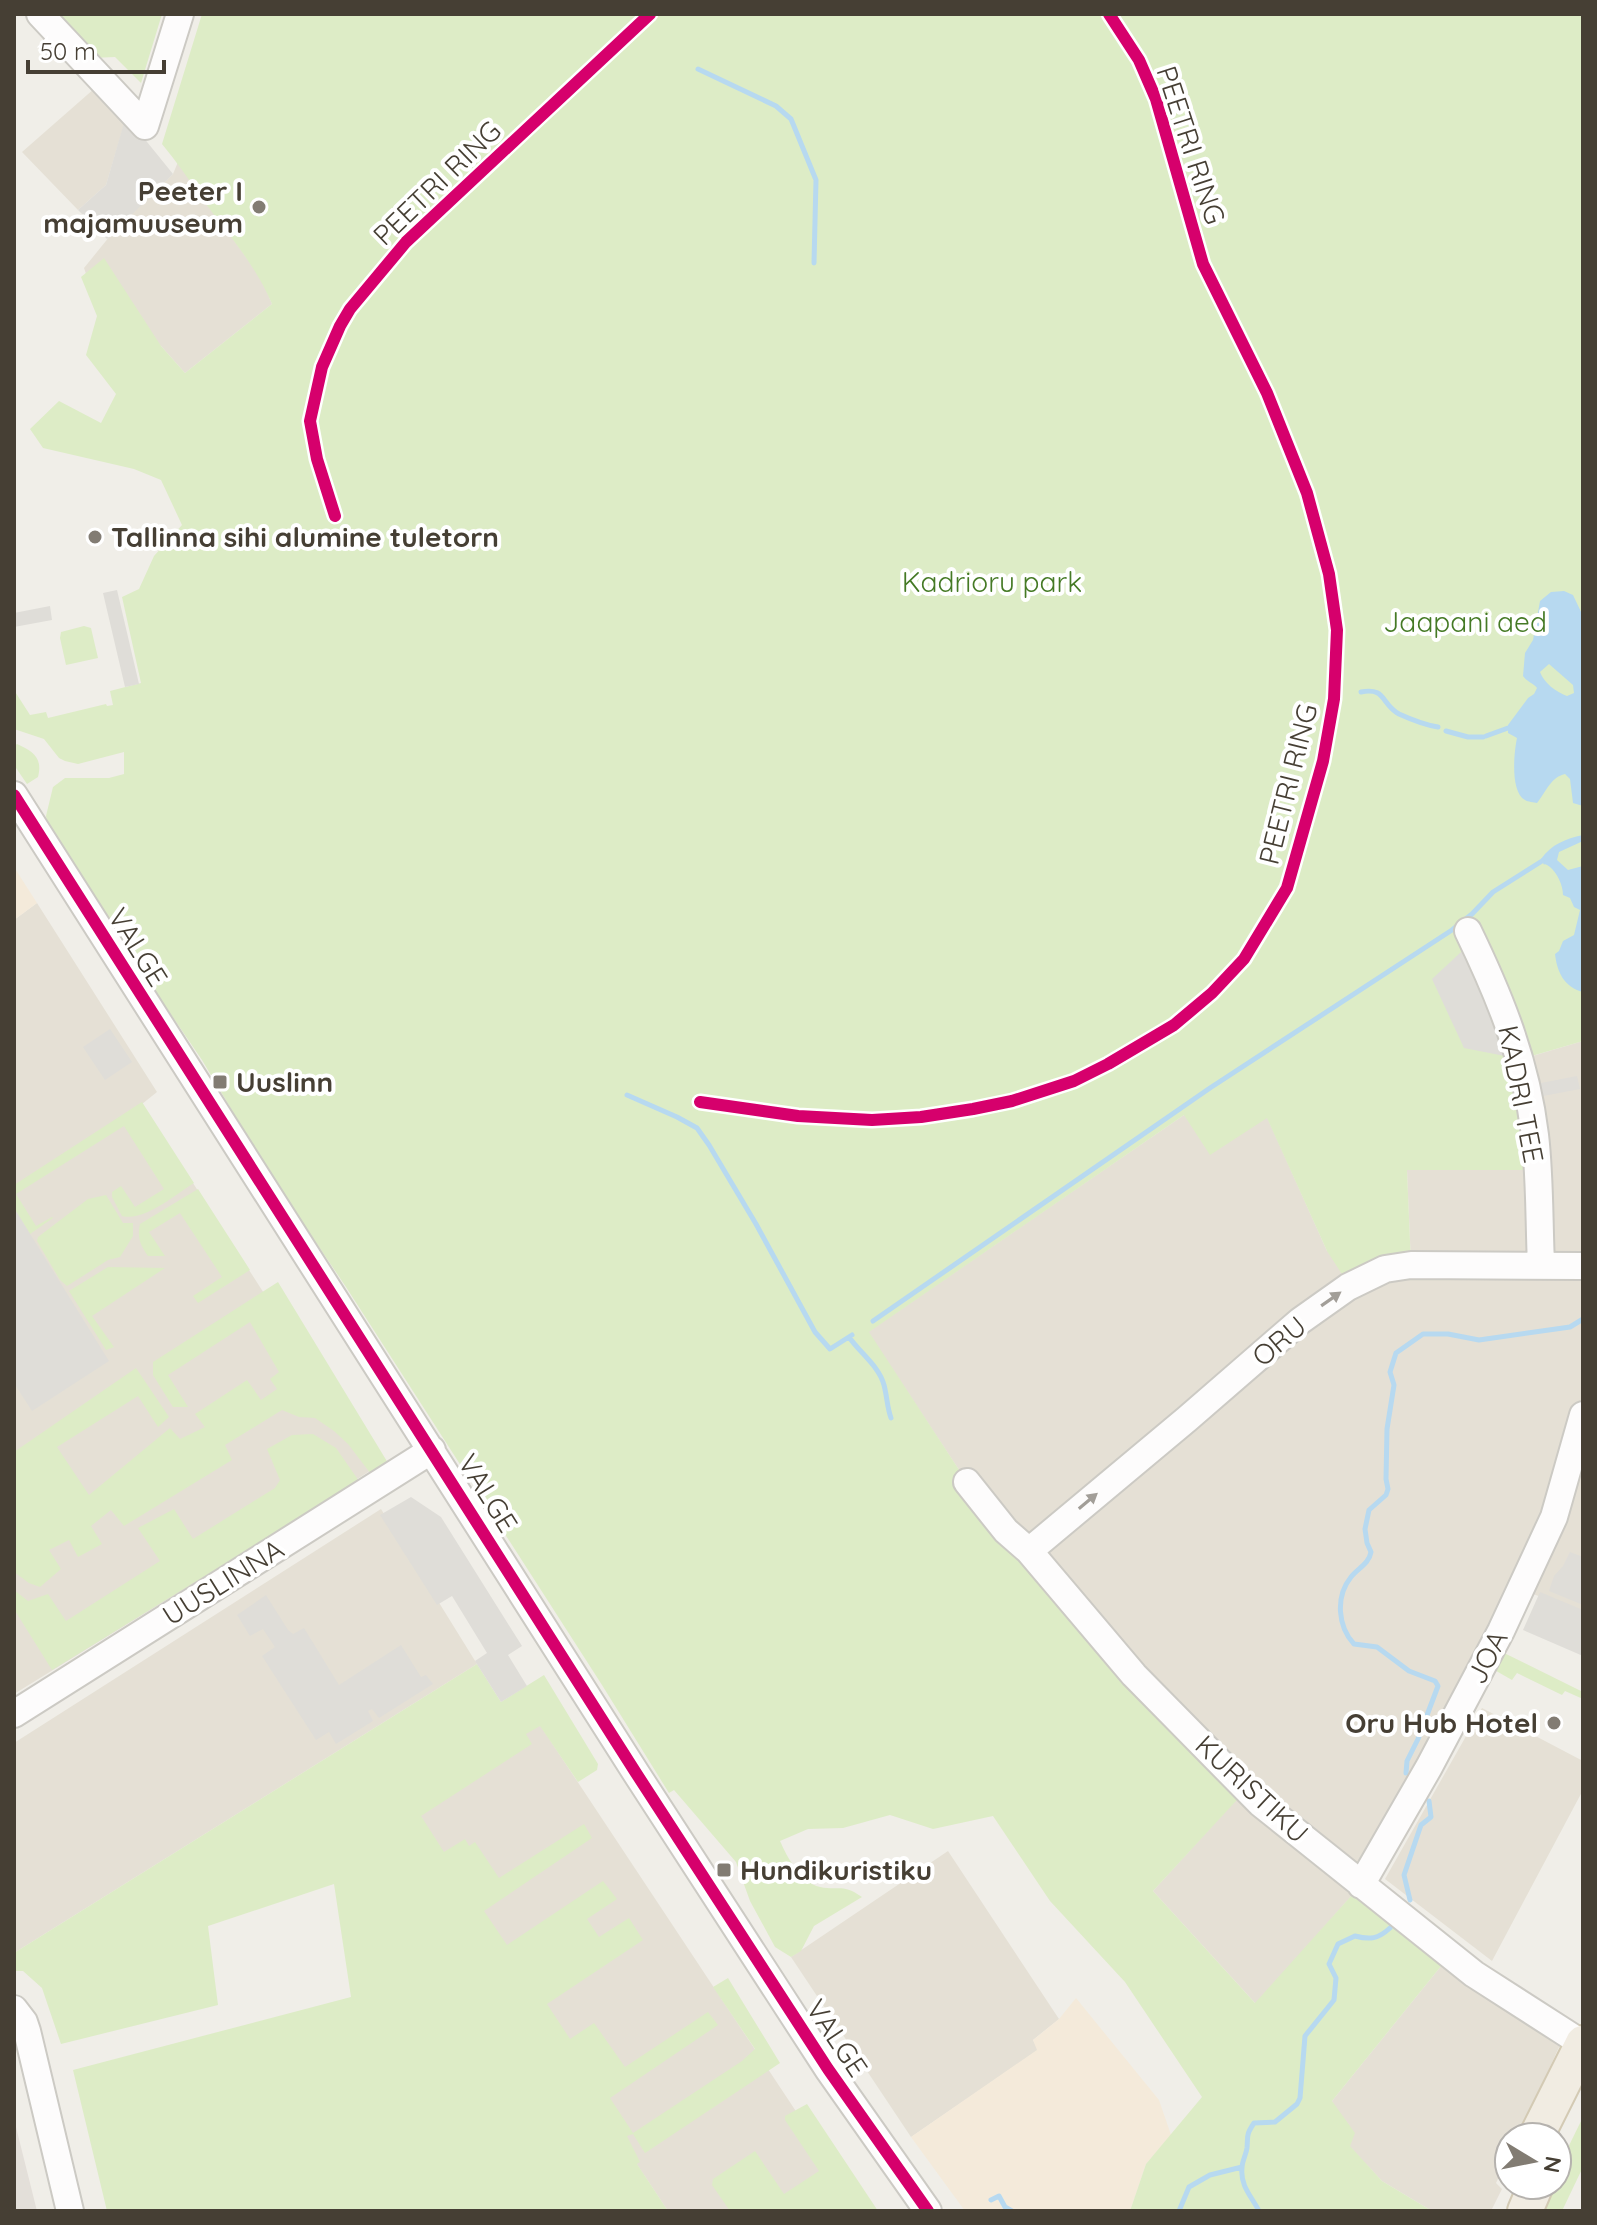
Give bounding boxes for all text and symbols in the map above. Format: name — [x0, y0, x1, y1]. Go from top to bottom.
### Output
scale bar — [28, 24, 164, 74]
text: 50 m — [40, 36, 96, 66]
street label: PEETRI RING — [1149, 61, 1234, 228]
street label: PEETRI RING — [365, 113, 508, 252]
place label: Peeter I majamuuseum — [43, 173, 243, 240]
marker: Peeter I majamuuseum — [250, 198, 268, 216]
place label: Tallinna sihi alumine tuletorn — [111, 519, 499, 554]
marker: Tallinna sihi alumine tuletorn — [86, 528, 104, 546]
park label: Kadrioru park — [902, 564, 1082, 599]
park label: Jaapani aed — [1383, 604, 1547, 639]
street label: PEETRI RING — [1251, 700, 1324, 868]
street label: VALGE — [101, 901, 176, 992]
street label: KADRI TEE — [1491, 1022, 1552, 1166]
place label: Uuslinn — [236, 1064, 333, 1099]
marker: Uuslinn — [211, 1073, 229, 1091]
one-way arrow — [1321, 1292, 1342, 1307]
street label: ORU — [1244, 1308, 1313, 1373]
street label: VALGE — [451, 1447, 526, 1538]
one-way arrow — [1078, 1493, 1098, 1510]
street label: UUSLINNA — [156, 1531, 290, 1632]
street label: JOA — [1458, 1624, 1515, 1689]
place label: Oru Hub Hotel — [1345, 1705, 1538, 1740]
marker: Oru Hub Hotel — [1545, 1714, 1563, 1732]
street label: KURISTIKU — [1188, 1727, 1316, 1850]
place label: Hundikuristiku — [740, 1852, 932, 1887]
marker: Hundikuristiku — [715, 1861, 733, 1879]
street label: VALGE — [799, 1992, 876, 2083]
north arrow — [1493, 2121, 1573, 2201]
text: N — [1538, 2154, 1568, 2175]

